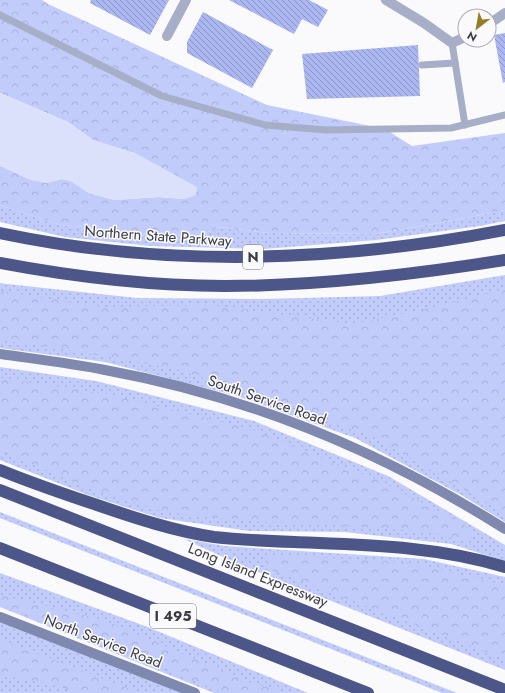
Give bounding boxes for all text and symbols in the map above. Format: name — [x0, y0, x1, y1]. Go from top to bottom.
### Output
north arrow — [457, 8, 497, 48]
text: N — [464, 27, 480, 46]
street label: Northern State Parkway — [84, 220, 233, 252]
road number: N — [243, 245, 263, 269]
street label: South Service Road — [205, 369, 329, 431]
street label: Long Island Expressway — [185, 537, 332, 613]
road number: I 495 — [150, 604, 196, 628]
street label: North Service Road — [41, 608, 165, 674]

